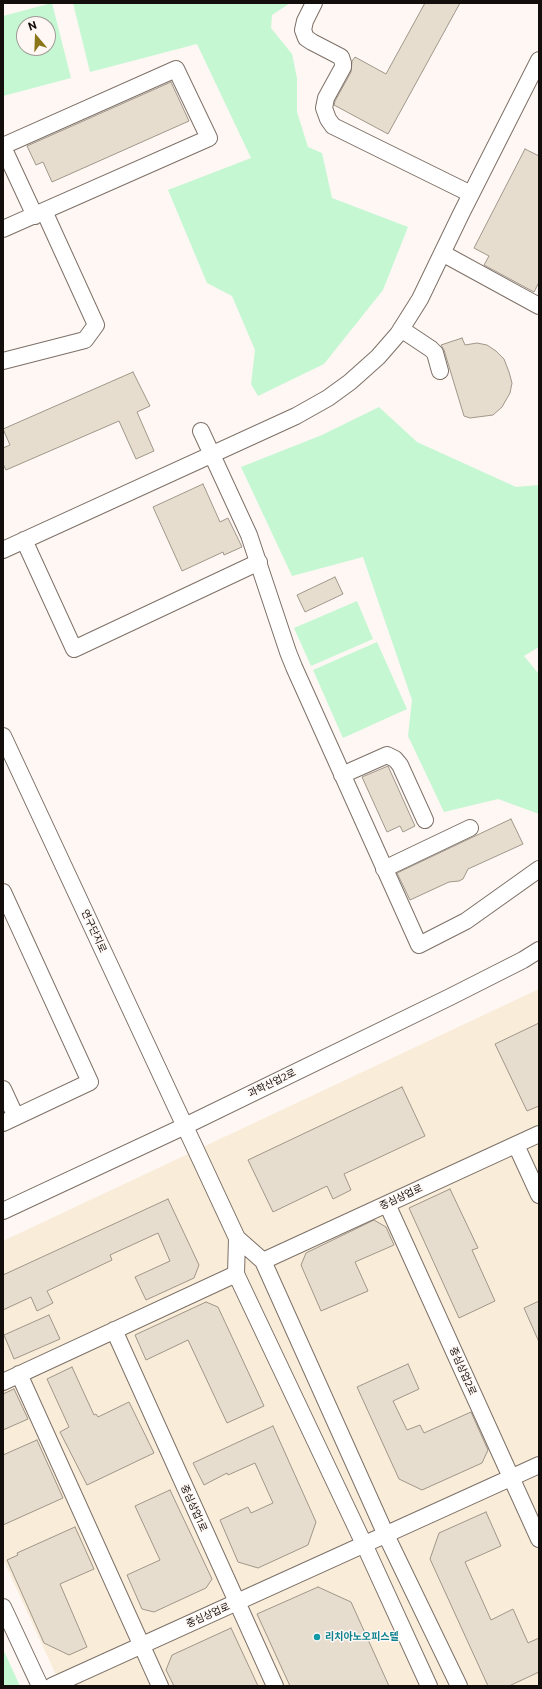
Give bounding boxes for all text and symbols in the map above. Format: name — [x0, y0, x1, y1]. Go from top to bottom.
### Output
north arrow — [16, 16, 56, 56]
text: N — [26, 18, 38, 33]
street label: 연구단지로 — [79, 908, 109, 954]
street label: 과학산업2로 — [246, 1066, 298, 1100]
street label: 중심상업로 — [378, 1182, 424, 1212]
street label: 중심상업2로 — [447, 1345, 479, 1397]
street label: 중심상업1로 — [178, 1483, 210, 1533]
street label: 중심상업로 — [185, 1600, 231, 1630]
place label: 리치아노오피스텔 — [325, 1631, 399, 1643]
marker: 리치아노오피스텔 — [312, 1632, 322, 1642]

